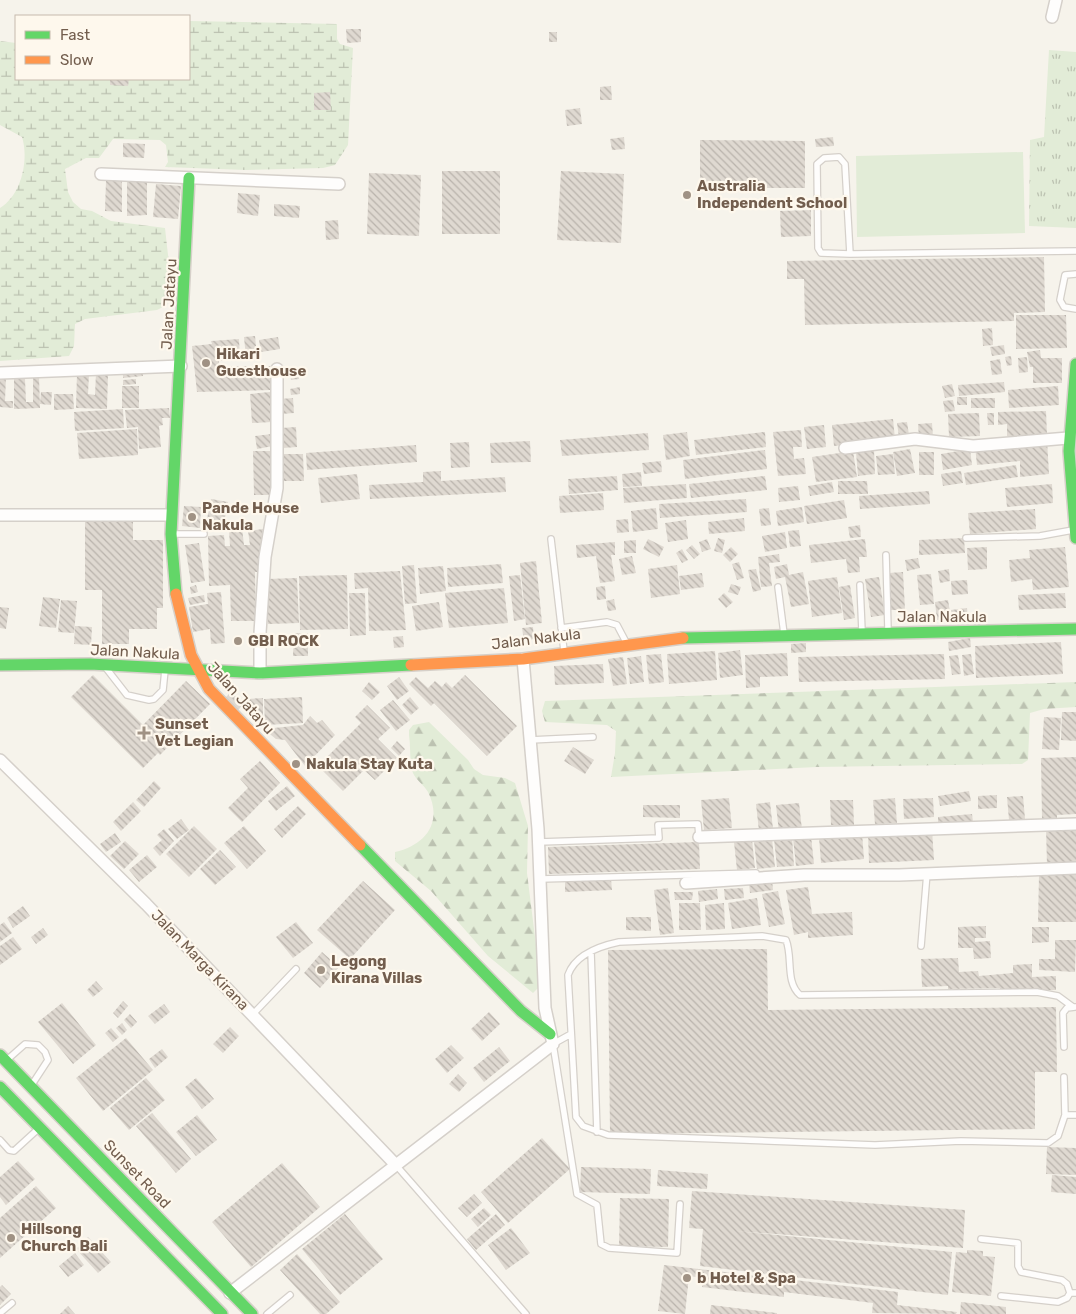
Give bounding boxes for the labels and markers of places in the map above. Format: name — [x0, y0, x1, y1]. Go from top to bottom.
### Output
place label: Australia Independent School — [697, 177, 847, 212]
marker: Australia Independent School — [681, 189, 693, 201]
place label: Hikari Guesthouse — [216, 345, 306, 380]
marker: Hikari Guesthouse — [200, 357, 212, 369]
place label: Pande House Nakula — [202, 499, 299, 534]
marker: Pande House Nakula — [186, 511, 198, 523]
place label: GBI ROCK — [248, 632, 319, 650]
marker: GBI ROCK — [232, 635, 244, 647]
place label: Sunset Vet Legian — [155, 715, 234, 750]
marker: Sunset Vet Legian — [137, 726, 151, 740]
place label: Nakula Stay Kuta — [306, 755, 433, 773]
marker: Nakula Stay Kuta — [290, 758, 302, 770]
place label: Legong Kirana Villas — [331, 952, 422, 987]
marker: Legong Kirana Villas — [315, 964, 327, 976]
place label: Hillsong Church Bali — [21, 1220, 107, 1255]
marker: Hillsong Church Bali — [5, 1232, 17, 1244]
place label: b Hotel & Spa — [697, 1269, 796, 1287]
marker: b Hotel & Spa — [681, 1272, 693, 1284]

